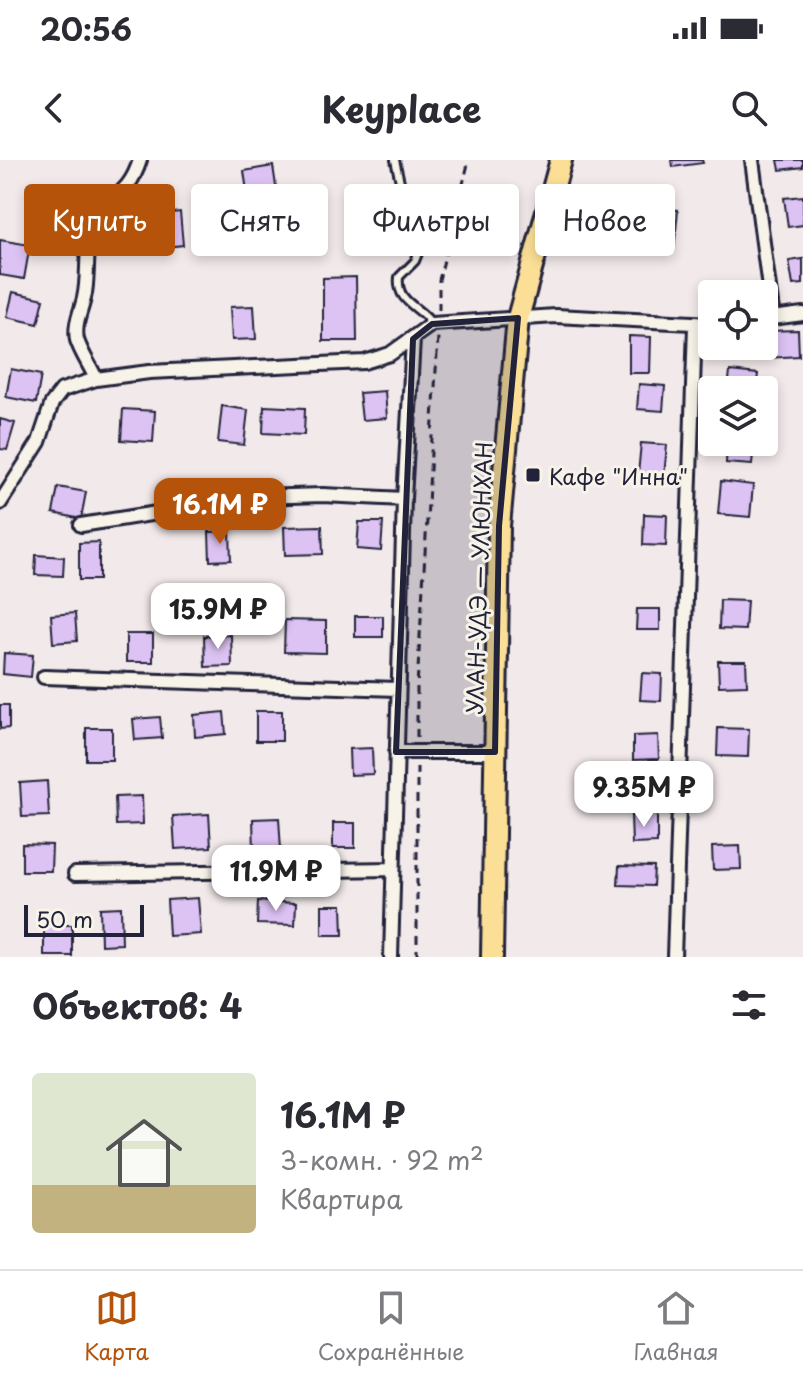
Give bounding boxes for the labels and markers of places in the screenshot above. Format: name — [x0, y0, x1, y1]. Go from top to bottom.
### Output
place label: Кафе "Инна" — [549, 459, 688, 492]
marker: Кафе "Инна" — [524, 466, 542, 484]
pin: 16.1M ₽ — [146, 478, 294, 546]
pin: 15.9M ₽ — [144, 583, 292, 651]
pin: 9.35M ₽ — [570, 761, 718, 829]
pin: 11.9M ₽ — [202, 845, 350, 913]

